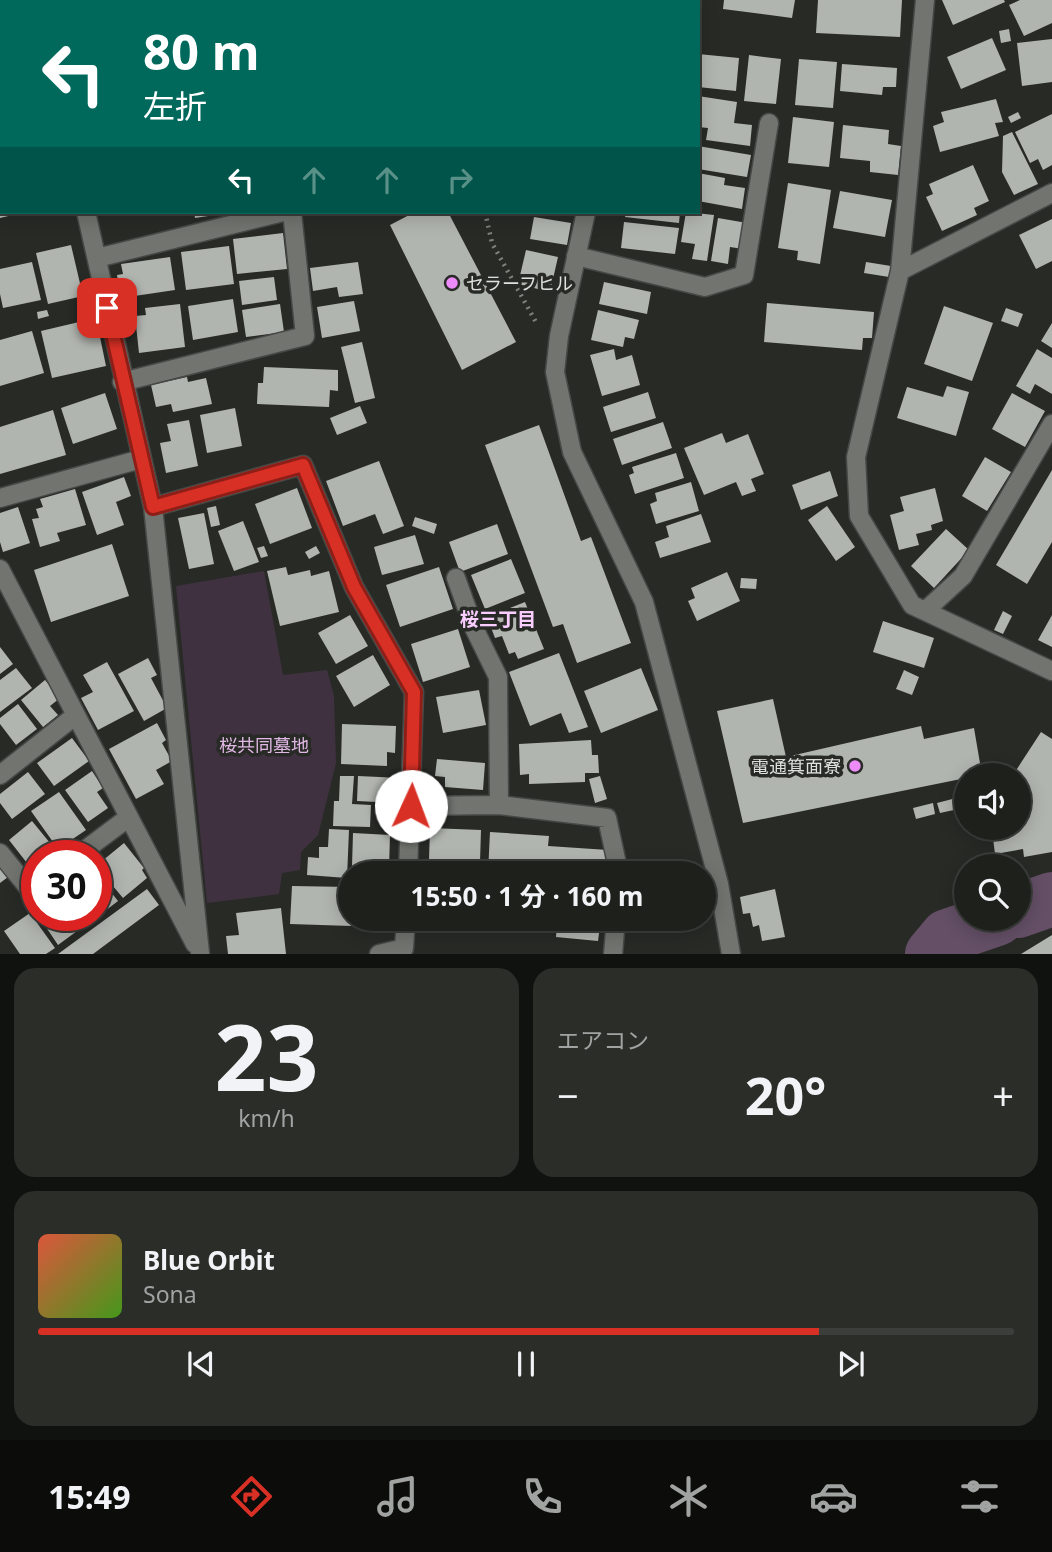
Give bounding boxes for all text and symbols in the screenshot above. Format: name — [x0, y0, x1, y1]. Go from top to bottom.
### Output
text: 80 m — [143, 18, 260, 84]
icon: left — [28, 28, 119, 119]
text: 左折 — [143, 84, 207, 127]
icon: left — [222, 161, 260, 199]
icon: ahead — [295, 161, 333, 199]
icon: ahead — [368, 161, 406, 199]
icon: right — [441, 161, 479, 199]
place label: セラーフヒル — [466, 271, 573, 295]
marker: セラーフヒル — [444, 275, 460, 291]
pin — [77, 278, 137, 338]
icon: arrive — [88, 289, 126, 327]
district label: 桜三丁目 — [460, 606, 536, 632]
park label: 桜共同墓地 — [219, 733, 309, 757]
place label: 電通箕面寮 — [751, 754, 841, 778]
marker: 電通箕面寮 — [847, 758, 863, 774]
map controls — [954, 763, 1031, 931]
button: sound — [954, 763, 1031, 840]
position arrow — [374, 769, 448, 843]
speed limit sign: 30 — [21, 840, 112, 931]
button: search — [954, 854, 1031, 931]
text: 15:50 · 1 分 · 160 m — [411, 878, 643, 914]
text: 23 — [214, 994, 319, 1118]
text: エアコン — [557, 1024, 649, 1056]
text: 20° — [745, 1059, 826, 1130]
text: − — [557, 1069, 579, 1121]
text: + — [992, 1069, 1014, 1121]
text: km/h — [238, 1102, 295, 1134]
text: Blue Orbit — [143, 1242, 275, 1278]
text: Sona — [143, 1278, 197, 1310]
icon: previous — [182, 1345, 220, 1383]
icon: pause — [507, 1345, 545, 1383]
icon: next — [832, 1345, 870, 1383]
icon: directions — [227, 1472, 276, 1521]
icon: music — [373, 1472, 422, 1521]
icon: phone — [518, 1472, 567, 1521]
icon: climate — [664, 1472, 713, 1521]
icon: car — [809, 1472, 858, 1521]
icon: filters — [955, 1472, 1004, 1521]
text: 15:49 — [48, 1475, 130, 1518]

